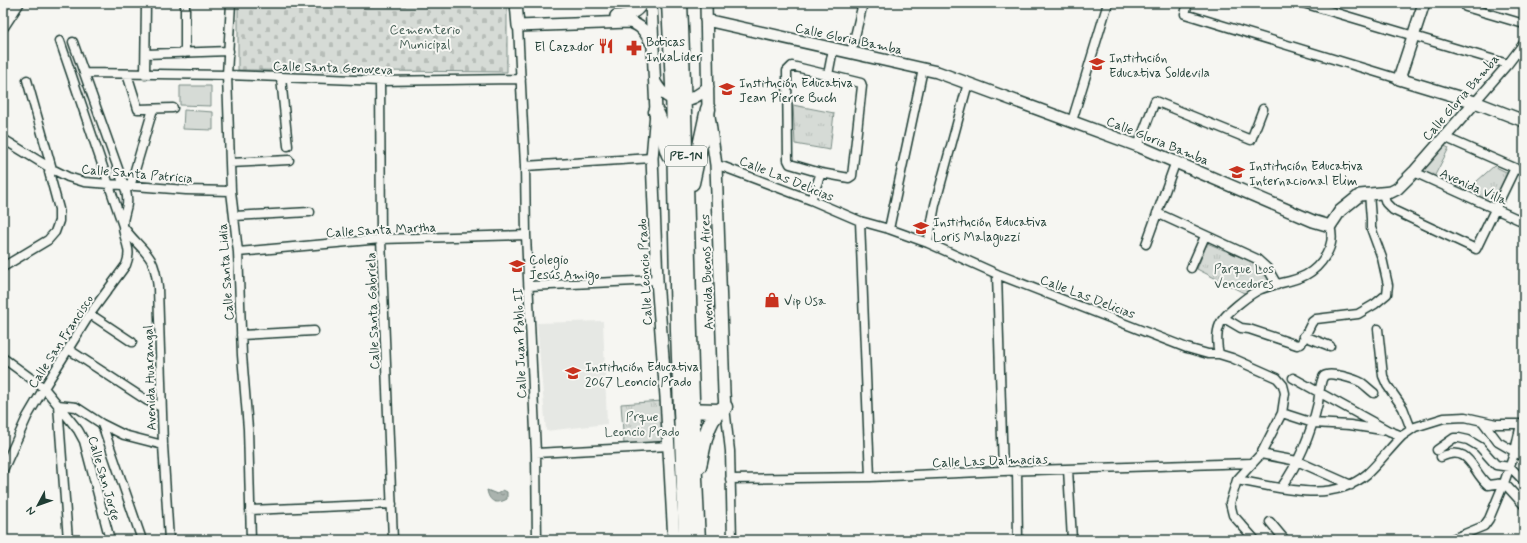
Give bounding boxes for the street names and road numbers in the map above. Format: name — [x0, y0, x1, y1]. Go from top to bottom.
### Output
street label: Calle Gloria Bamba — [794, 20, 904, 59]
street label: Calle Gloria Bamba — [1419, 51, 1504, 145]
street label: Calle Santa Genoveva — [273, 58, 393, 79]
street label: Calle Gloria Bamba — [1104, 113, 1212, 170]
road number: PE-1N — [665, 146, 707, 166]
street label: Calle Las Delicias — [737, 153, 836, 206]
street label: Calle Santa Patricia — [80, 161, 193, 188]
street label: Avenida Villa — [1437, 165, 1510, 210]
street label: Avenida Buenos Aires — [697, 214, 718, 330]
street label: Calle Leoncio Prado — [634, 218, 657, 326]
street label: Calle Santa Martha — [325, 219, 437, 242]
street label: Calle Santa Lidia — [215, 222, 238, 321]
street label: Calle Santa Gabriela — [363, 252, 384, 370]
street label: Calle Las Delicias — [1038, 271, 1138, 323]
street label: Calle Juan Pablo II — [510, 287, 531, 399]
street label: Calle San Francisco — [25, 292, 98, 392]
street label: Avenida Huarangal — [140, 325, 161, 431]
street label: Calle San Jorge — [81, 434, 124, 523]
street label: Calle Las Dalmacias — [932, 451, 1049, 472]

